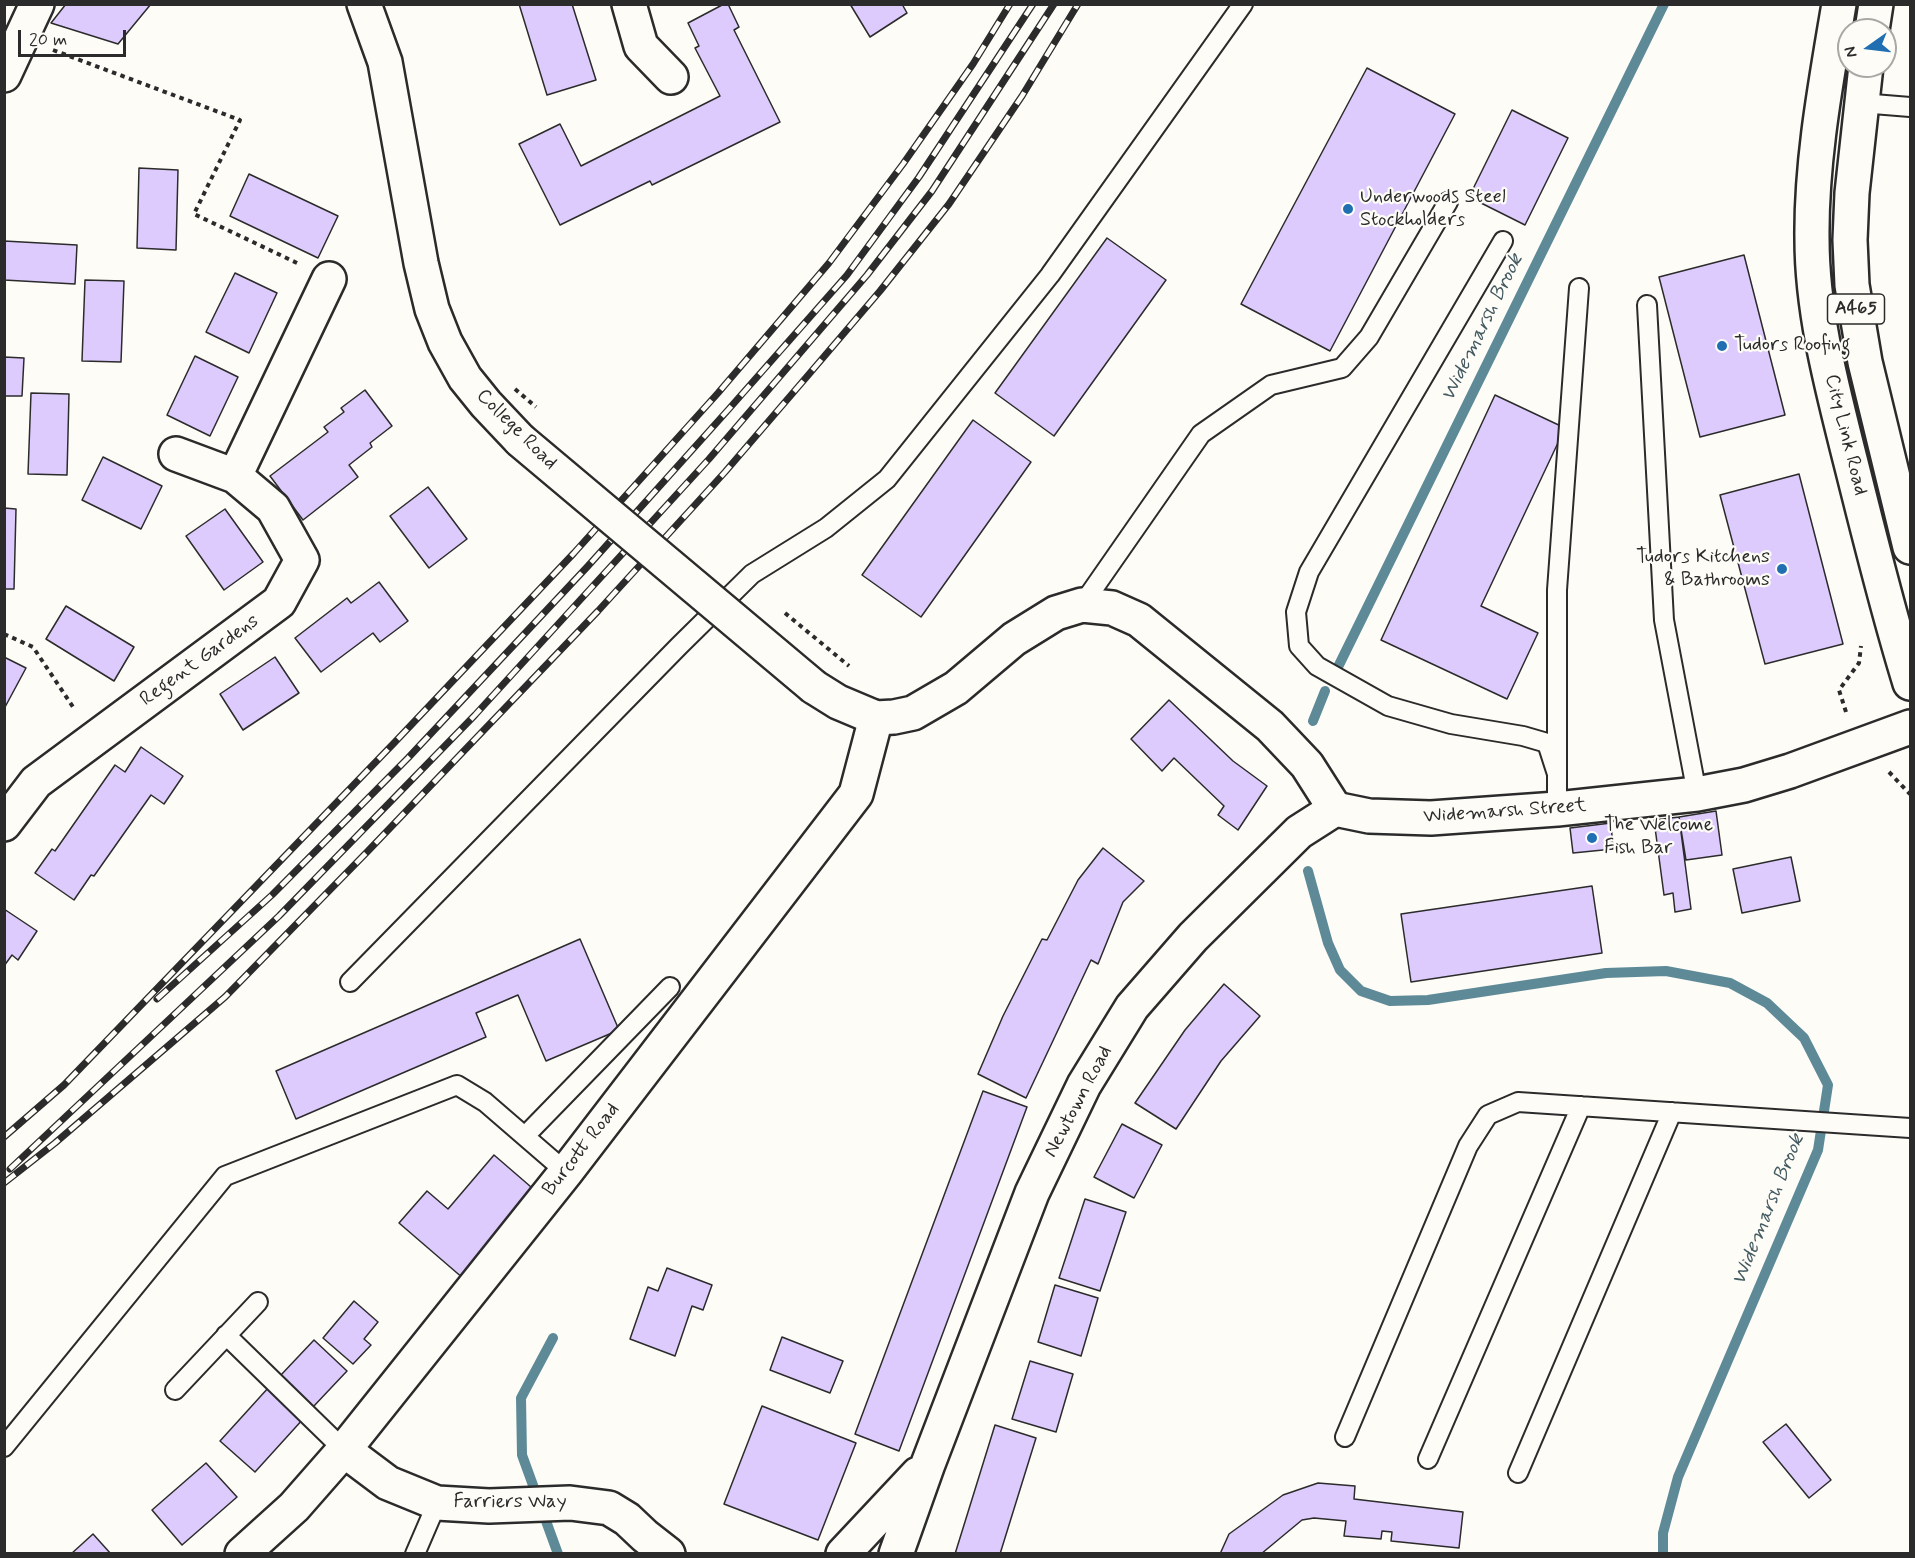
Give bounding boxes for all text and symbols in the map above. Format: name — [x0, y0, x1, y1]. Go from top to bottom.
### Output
scale bar — [21, 18, 129, 56]
north arrow — [1837, 18, 1897, 78]
text: 20 m — [29, 28, 67, 52]
text: N — [1840, 44, 1862, 60]
place label: Underwoods Steel Stockholders — [1360, 186, 1506, 233]
marker: Underwoods Steel Stockholders — [1341, 202, 1355, 216]
water label: Widemarsh Brook — [1436, 250, 1530, 406]
road number: A465 — [1828, 294, 1884, 324]
place label: Tudors Roofing — [1734, 334, 1851, 358]
marker: Tudors Roofing — [1715, 339, 1729, 353]
street label: City Link Road — [1818, 372, 1872, 498]
street label: College Road — [470, 384, 562, 476]
place label: Tudors Kitchens & Bathrooms — [1636, 546, 1770, 593]
marker: Tudors Kitchens & Bathrooms — [1775, 562, 1789, 576]
street label: Regent Gardens — [136, 610, 264, 712]
street label: Widemarsh Street — [1423, 794, 1587, 830]
place label: The Welcome Fish Bar — [1604, 814, 1713, 861]
marker: The Welcome Fish Bar — [1585, 831, 1599, 845]
street label: Newtown Road — [1040, 1042, 1118, 1162]
street label: Burcott Road — [538, 1099, 626, 1201]
water label: Widemarsh Brook — [1727, 1131, 1811, 1289]
street label: Farriers Way — [453, 1491, 567, 1515]

